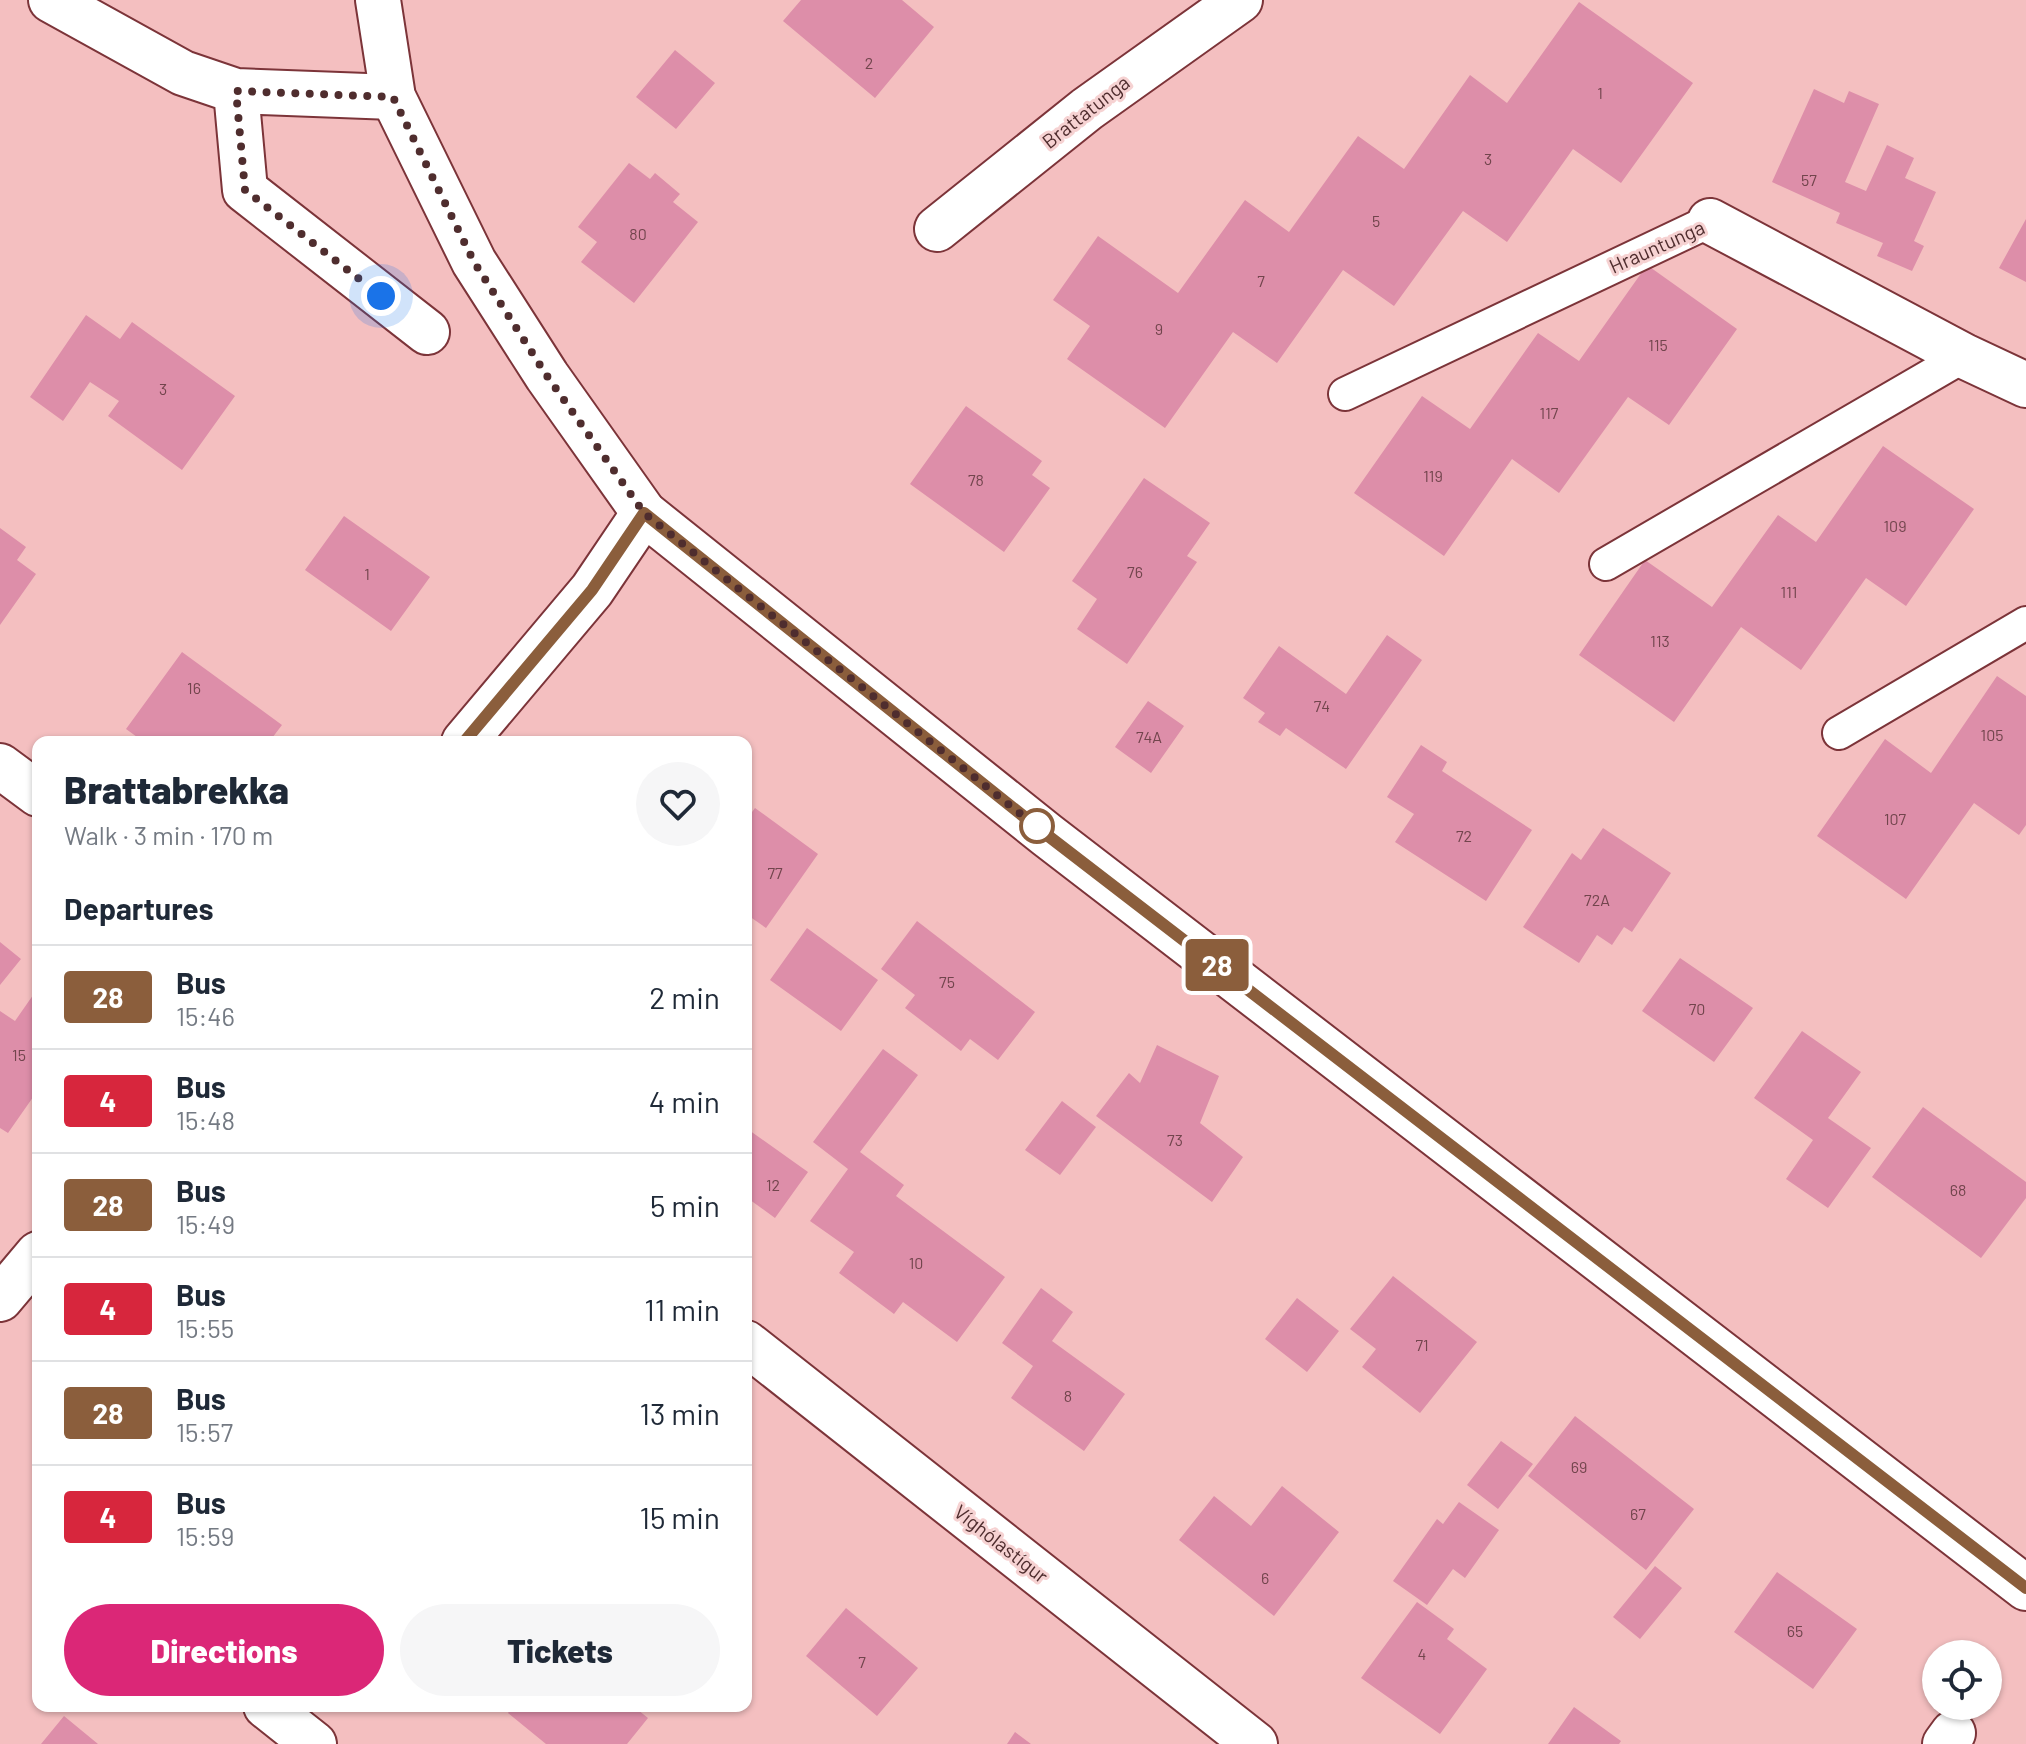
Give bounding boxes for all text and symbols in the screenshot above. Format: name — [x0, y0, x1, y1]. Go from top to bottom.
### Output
house number: 2 — [865, 53, 873, 72]
street label: Brattatunga — [1037, 70, 1134, 153]
house number: 1 — [1597, 83, 1603, 102]
house number: 3 — [1484, 149, 1492, 168]
house number: 57 — [1801, 170, 1817, 189]
house number: 5 — [1372, 211, 1380, 230]
street label: Hrauntunga — [1605, 214, 1708, 278]
house number: 80 — [629, 224, 647, 243]
house number: 7 — [1257, 271, 1265, 290]
your location — [361, 276, 401, 316]
house number: 9 — [1155, 319, 1163, 338]
house number: 115 — [1648, 335, 1668, 354]
house number: 3 — [159, 379, 167, 398]
house number: 117 — [1540, 403, 1559, 422]
house number: 119 — [1423, 466, 1443, 485]
house number: 78 — [968, 470, 984, 489]
house number: 109 — [1884, 516, 1906, 535]
house number: 76 — [1127, 562, 1143, 581]
house number: 1 — [364, 564, 370, 583]
house number: 111 — [1781, 582, 1797, 601]
house number: 113 — [1650, 631, 1670, 650]
house number: 16 — [187, 678, 201, 697]
house number: 74 — [1314, 696, 1330, 715]
house number: 105 — [1981, 725, 2003, 744]
house number: 74A — [1136, 727, 1162, 746]
button: heart — [636, 762, 720, 846]
text: Brattabrekka — [64, 766, 289, 812]
unlabelled marker — [1020, 809, 1054, 843]
house number: 107 — [1884, 809, 1907, 828]
text: Walk · 3 min · 170 m — [64, 819, 273, 850]
house number: 72 — [1456, 826, 1472, 845]
house number: 77 — [767, 863, 783, 882]
text: Departures — [64, 890, 214, 926]
house number: 72A — [1584, 890, 1610, 909]
line badge: 28 — [1181, 939, 1253, 991]
text: 28 — [1202, 948, 1232, 982]
text: Bus — [176, 964, 226, 1000]
house number: 75 — [939, 972, 955, 991]
text: 2 min — [649, 979, 720, 1015]
text: 28 — [93, 980, 123, 1014]
house number: 70 — [1689, 999, 1705, 1018]
text: 15:46 — [176, 1000, 235, 1031]
house number: 15 — [12, 1045, 26, 1064]
text: Bus — [176, 1068, 226, 1104]
text: 4 min — [649, 1083, 720, 1119]
text: 4 — [100, 1084, 116, 1118]
text: 15:48 — [176, 1104, 235, 1135]
house number: 73 — [1167, 1130, 1183, 1149]
text: Bus — [176, 1172, 226, 1208]
house number: 12 — [766, 1175, 780, 1194]
house number: 68 — [1950, 1180, 1966, 1199]
text: 5 min — [650, 1187, 720, 1223]
text: 28 — [93, 1188, 123, 1222]
text: 15:49 — [176, 1208, 235, 1239]
house number: 10 — [909, 1253, 923, 1272]
text: Bus — [176, 1276, 226, 1312]
text: 11 min — [644, 1291, 720, 1327]
text: 4 — [100, 1292, 116, 1326]
text: 15:55 — [176, 1312, 234, 1343]
house number: 71 — [1415, 1335, 1429, 1354]
text: Bus — [176, 1380, 226, 1416]
house number: 8 — [1064, 1386, 1072, 1405]
text: 13 min — [639, 1395, 720, 1431]
text: 28 — [93, 1396, 123, 1430]
text: 15:57 — [176, 1416, 233, 1447]
house number: 69 — [1571, 1457, 1587, 1476]
text: Bus — [176, 1484, 226, 1520]
text: 15 min — [639, 1499, 720, 1535]
street label: Víghólastígur — [950, 1499, 1053, 1587]
text: 4 — [100, 1500, 116, 1534]
house number: 67 — [1630, 1504, 1646, 1523]
text: 15:59 — [176, 1520, 234, 1551]
house number: 6 — [1261, 1568, 1269, 1587]
button: Directions — [64, 1604, 384, 1696]
button: Tickets — [400, 1604, 720, 1696]
house number: 65 — [1787, 1621, 1803, 1640]
map controls — [1922, 1640, 2002, 1720]
button: locate — [1922, 1640, 2002, 1720]
house number: 4 — [1418, 1644, 1426, 1663]
house number: 7 — [858, 1652, 866, 1671]

